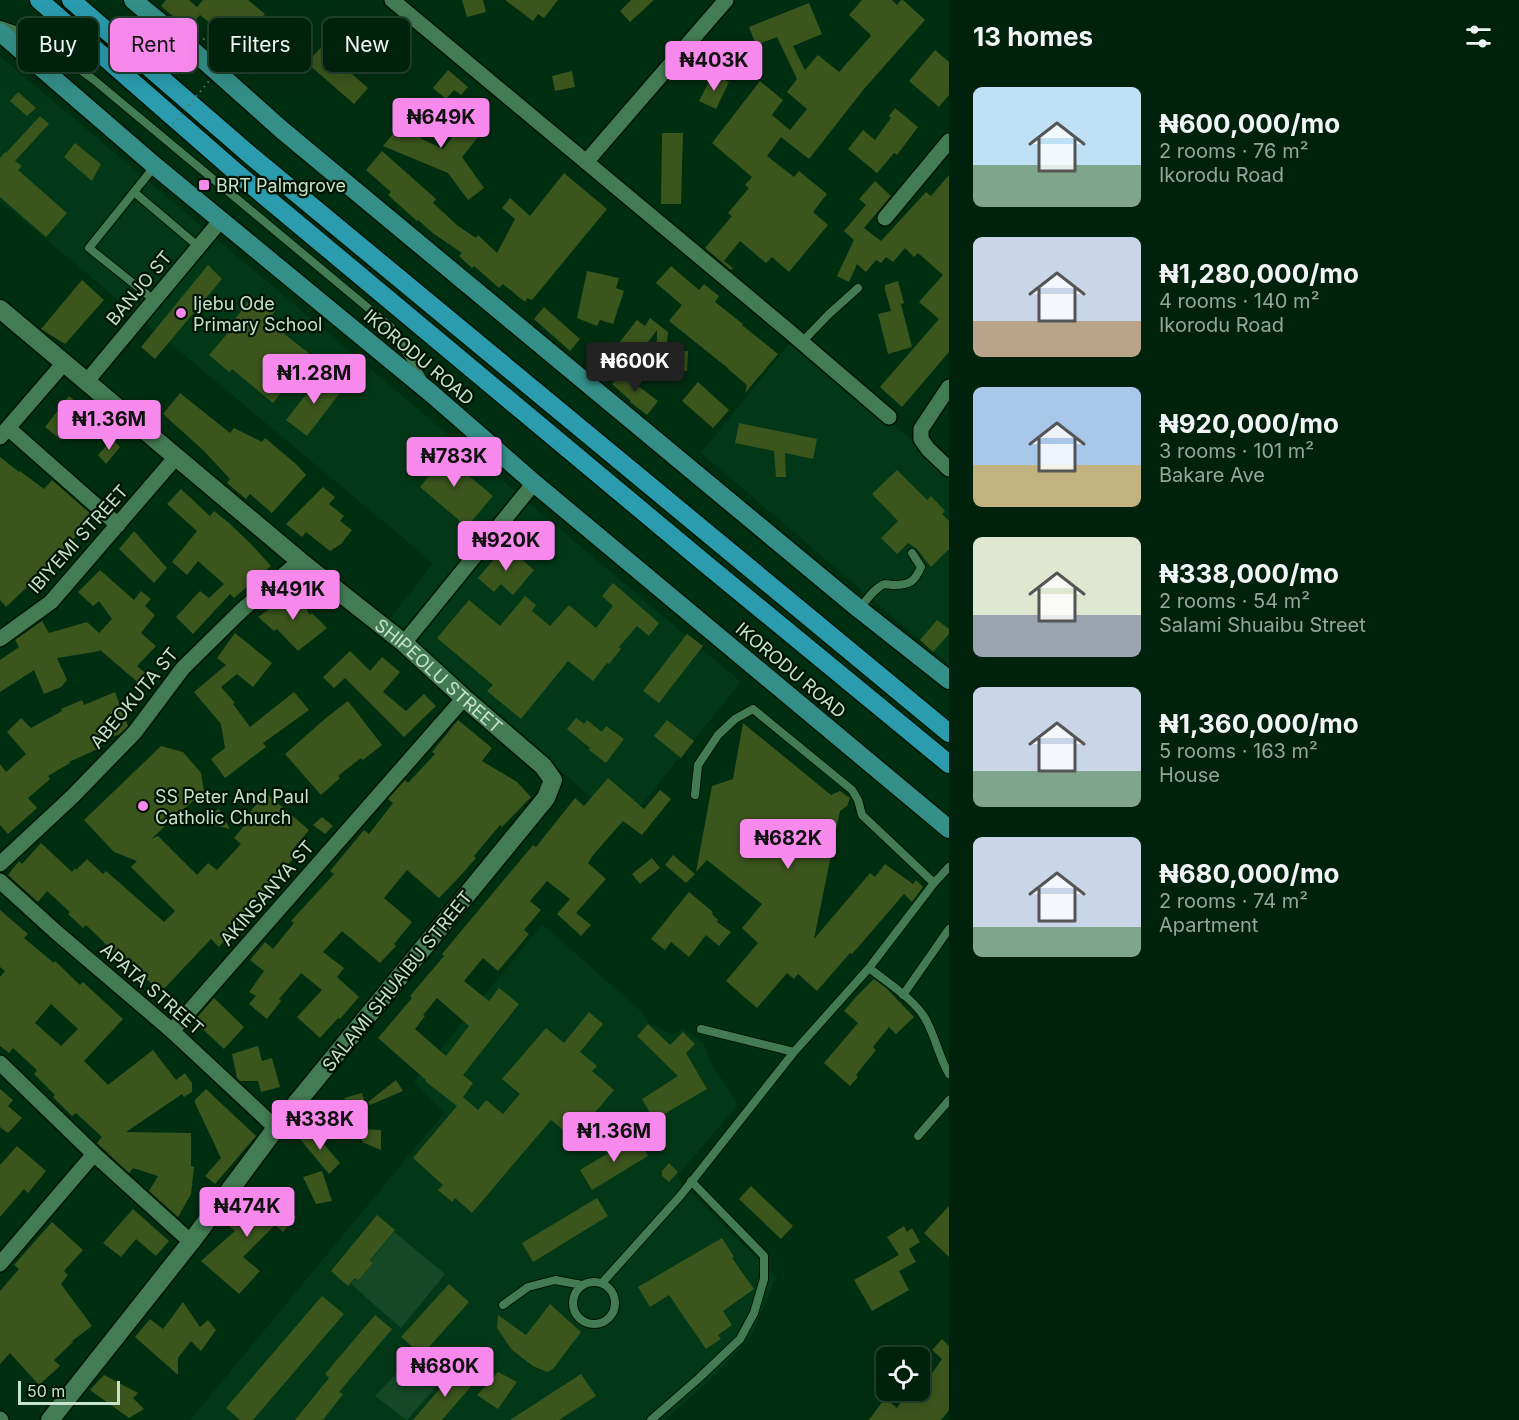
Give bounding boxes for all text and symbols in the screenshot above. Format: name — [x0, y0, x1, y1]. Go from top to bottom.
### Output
chip: Buy — [18, 18, 98, 72]
chip: Rent — [110, 18, 197, 72]
chip: Filters — [209, 18, 311, 72]
chip: New — [323, 18, 410, 72]
icon: filters — [1462, 20, 1495, 53]
text: 13 homes — [973, 21, 1093, 52]
pin: ₦403K — [672, 41, 756, 92]
text: ₦403K — [679, 48, 749, 72]
pin: ₦649K — [399, 98, 483, 149]
text: ₦649K — [406, 105, 476, 129]
text: ₦600,000/mo — [1159, 108, 1340, 139]
icon: home — [1021, 111, 1093, 183]
text: 2 rooms · 76 m² — [1159, 139, 1308, 163]
text: Ikorodu Road — [1159, 163, 1284, 187]
place label: BRT Palmgrove — [216, 175, 346, 196]
marker: BRT Palmgrove — [197, 178, 211, 192]
street label: BANJO ST — [102, 247, 176, 329]
text: ₦1,280,000/mo — [1159, 258, 1359, 289]
icon: home — [1021, 261, 1093, 333]
text: 4 rooms · 140 m² — [1159, 289, 1319, 313]
place label: Ijebu Ode Primary School — [193, 293, 322, 335]
street label: IKORODU ROAD — [360, 305, 478, 409]
marker: Ijebu Ode Primary School — [174, 306, 188, 320]
text: Ikorodu Road — [1159, 313, 1284, 337]
pin: ₦600K — [593, 342, 677, 393]
text: ₦600K — [600, 349, 670, 373]
pin: ₦1.28M — [265, 354, 363, 405]
text: ₦1.28M — [277, 361, 351, 385]
pin: ₦1.36M — [60, 400, 158, 451]
text: ₦1.36M — [72, 407, 146, 431]
text: ₦920,000/mo — [1159, 408, 1339, 439]
icon: home — [1021, 411, 1093, 483]
pin: ₦783K — [412, 437, 496, 488]
text: 3 rooms · 101 m² — [1159, 439, 1314, 463]
text: ₦783K — [421, 444, 487, 468]
text: Bakare Ave — [1159, 463, 1265, 487]
street label: IBIYEMI STREET — [24, 480, 132, 598]
pin: ₦920K — [464, 521, 548, 572]
text: ₦920K — [472, 528, 540, 552]
text: ₦338,000/mo — [1159, 558, 1339, 589]
icon: home — [1021, 561, 1093, 633]
pin: ₦491K — [251, 570, 335, 621]
text: ₦491K — [261, 577, 325, 601]
text: 2 rooms · 54 m² — [1159, 589, 1310, 613]
text: Salami Shuaibu Street — [1159, 613, 1366, 637]
street label: SHIPEOLU STREET — [371, 614, 507, 737]
street label: IKORODU ROAD — [732, 618, 850, 722]
street label: ABEOKUTA ST — [86, 643, 182, 753]
text: ₦1,360,000/mo — [1159, 708, 1359, 739]
icon: home — [1021, 711, 1093, 783]
text: 5 rooms · 163 m² — [1159, 739, 1318, 763]
text: House — [1159, 763, 1220, 787]
place label: SS Peter And Paul Catholic Church — [155, 786, 309, 828]
marker: SS Peter And Paul Catholic Church — [136, 799, 150, 813]
pin: ₦682K — [746, 819, 830, 870]
text: ₦682K — [754, 826, 822, 850]
street label: AKINSANYA ST — [216, 836, 318, 950]
text: ₦680,000/mo — [1159, 858, 1340, 889]
icon: home — [1021, 861, 1093, 933]
street label: SALAMI SHUAIBU STREET — [318, 887, 476, 1075]
text: 2 rooms · 74 m² — [1159, 889, 1308, 913]
text: Apartment — [1159, 913, 1258, 937]
street label: APATA STREET — [96, 939, 208, 1039]
pin: ₦338K — [278, 1100, 362, 1151]
text: ₦338K — [286, 1107, 354, 1131]
pin: ₦1.36M — [565, 1112, 663, 1163]
text: ₦1.36M — [577, 1119, 651, 1143]
pin: ₦474K — [205, 1187, 289, 1238]
text: ₦474K — [213, 1194, 281, 1218]
pin: ₦680K — [403, 1347, 487, 1398]
map controls — [876, 1347, 930, 1401]
button: locate — [876, 1347, 930, 1401]
text: ₦680K — [410, 1354, 480, 1378]
scale bar — [18, 1378, 120, 1406]
text: 50 m — [27, 1381, 65, 1401]

